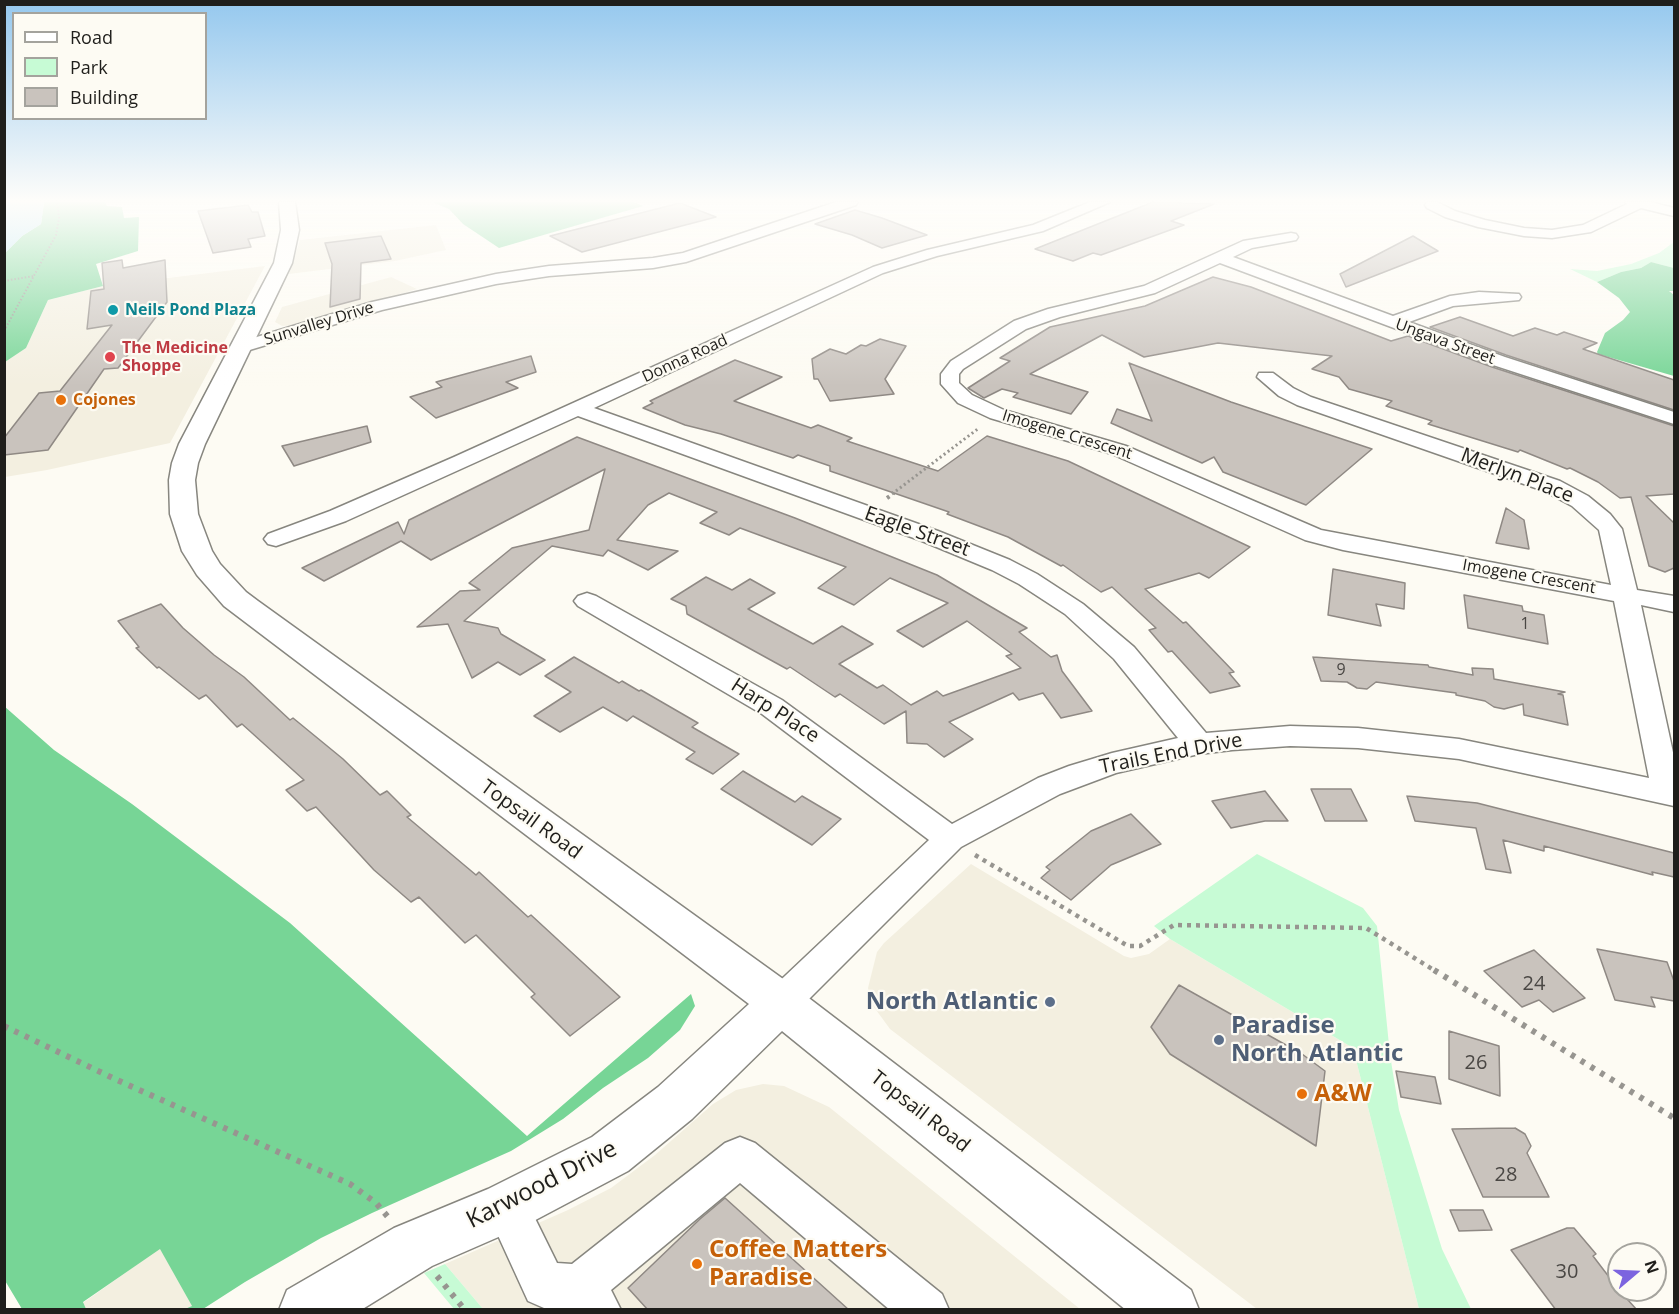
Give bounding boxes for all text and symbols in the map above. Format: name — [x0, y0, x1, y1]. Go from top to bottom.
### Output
legend — [12, 12, 207, 120]
text: Road — [70, 25, 113, 49]
text: Park — [70, 55, 108, 79]
text: Building — [70, 85, 138, 109]
street label: Sunvalley Drive — [262, 298, 376, 350]
place label: Neils Pond Plaza — [125, 300, 256, 320]
marker: Neils Pond Plaza — [106, 303, 120, 317]
street label: Ungava Street — [1392, 315, 1498, 369]
street label: Donna Road — [639, 331, 731, 387]
place label: The Medicine Shoppe — [122, 338, 228, 376]
marker: The Medicine Shoppe — [103, 350, 117, 364]
place label: Cojones — [73, 390, 136, 410]
marker: Cojones — [54, 393, 68, 407]
street label: Imogene Crescent — [1000, 406, 1134, 464]
street label: Merlyn Place — [1457, 443, 1577, 509]
street label: Eagle Street — [861, 502, 973, 562]
street label: Imogene Crescent — [1461, 556, 1597, 598]
house number: 1 — [1520, 614, 1530, 634]
house number: 9 — [1336, 660, 1346, 680]
street label: Harp Place — [726, 674, 824, 748]
street label: Trails End Drive — [1098, 728, 1244, 780]
street label: Topsail Road — [476, 775, 586, 865]
house number: 24 — [1523, 972, 1545, 996]
place label: North Atlantic — [866, 988, 1038, 1016]
marker: North Atlantic — [1043, 995, 1057, 1009]
place label: Paradise North Atlantic — [1231, 1012, 1403, 1068]
marker: Paradise North Atlantic — [1212, 1033, 1226, 1047]
house number: 26 — [1465, 1051, 1487, 1075]
street label: Topsail Road — [866, 1066, 974, 1158]
place label: A&W — [1314, 1080, 1372, 1108]
marker: A&W — [1295, 1087, 1309, 1101]
street label: Karwood Drive — [462, 1135, 622, 1235]
house number: 28 — [1495, 1163, 1517, 1187]
place label: Coffee Matters Paradise — [709, 1236, 887, 1292]
north arrow — [1607, 1242, 1667, 1302]
marker: Coffee Matters Paradise — [690, 1257, 704, 1271]
text: N — [1640, 1257, 1665, 1277]
house number: 30 — [1556, 1260, 1578, 1284]

